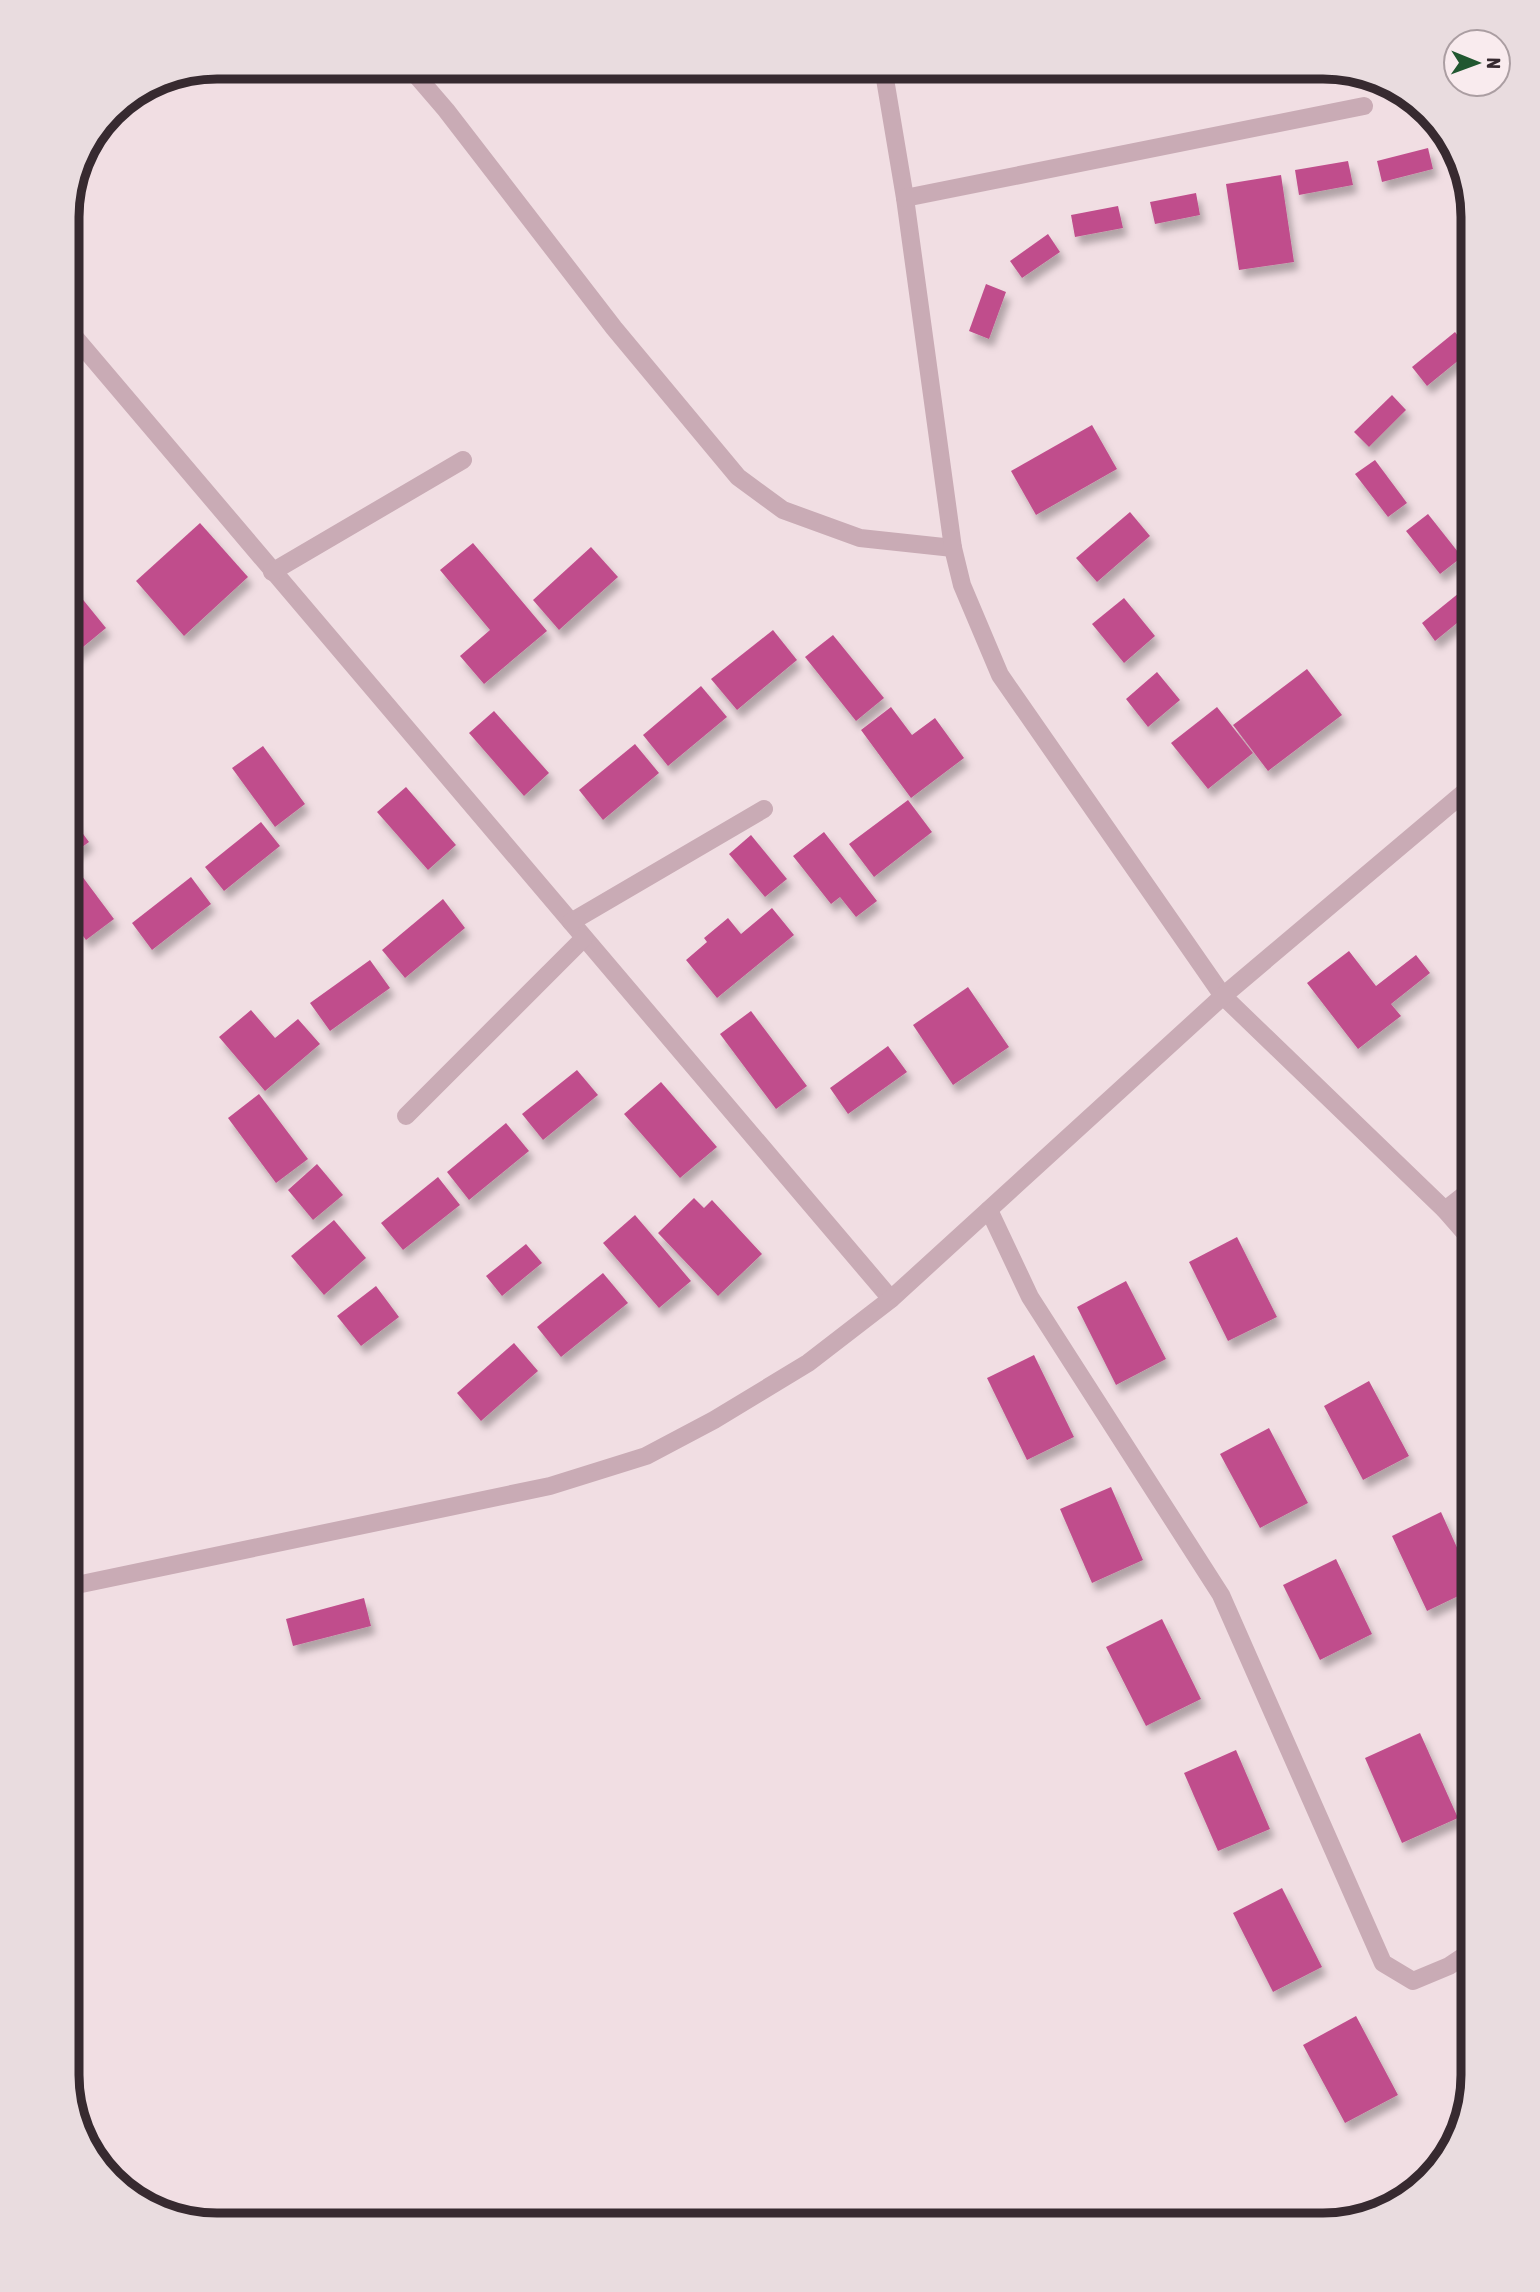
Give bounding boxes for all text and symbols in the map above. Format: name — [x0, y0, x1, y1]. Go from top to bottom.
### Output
north arrow — [1442, 28, 1512, 98]
text: N — [1483, 57, 1505, 69]

